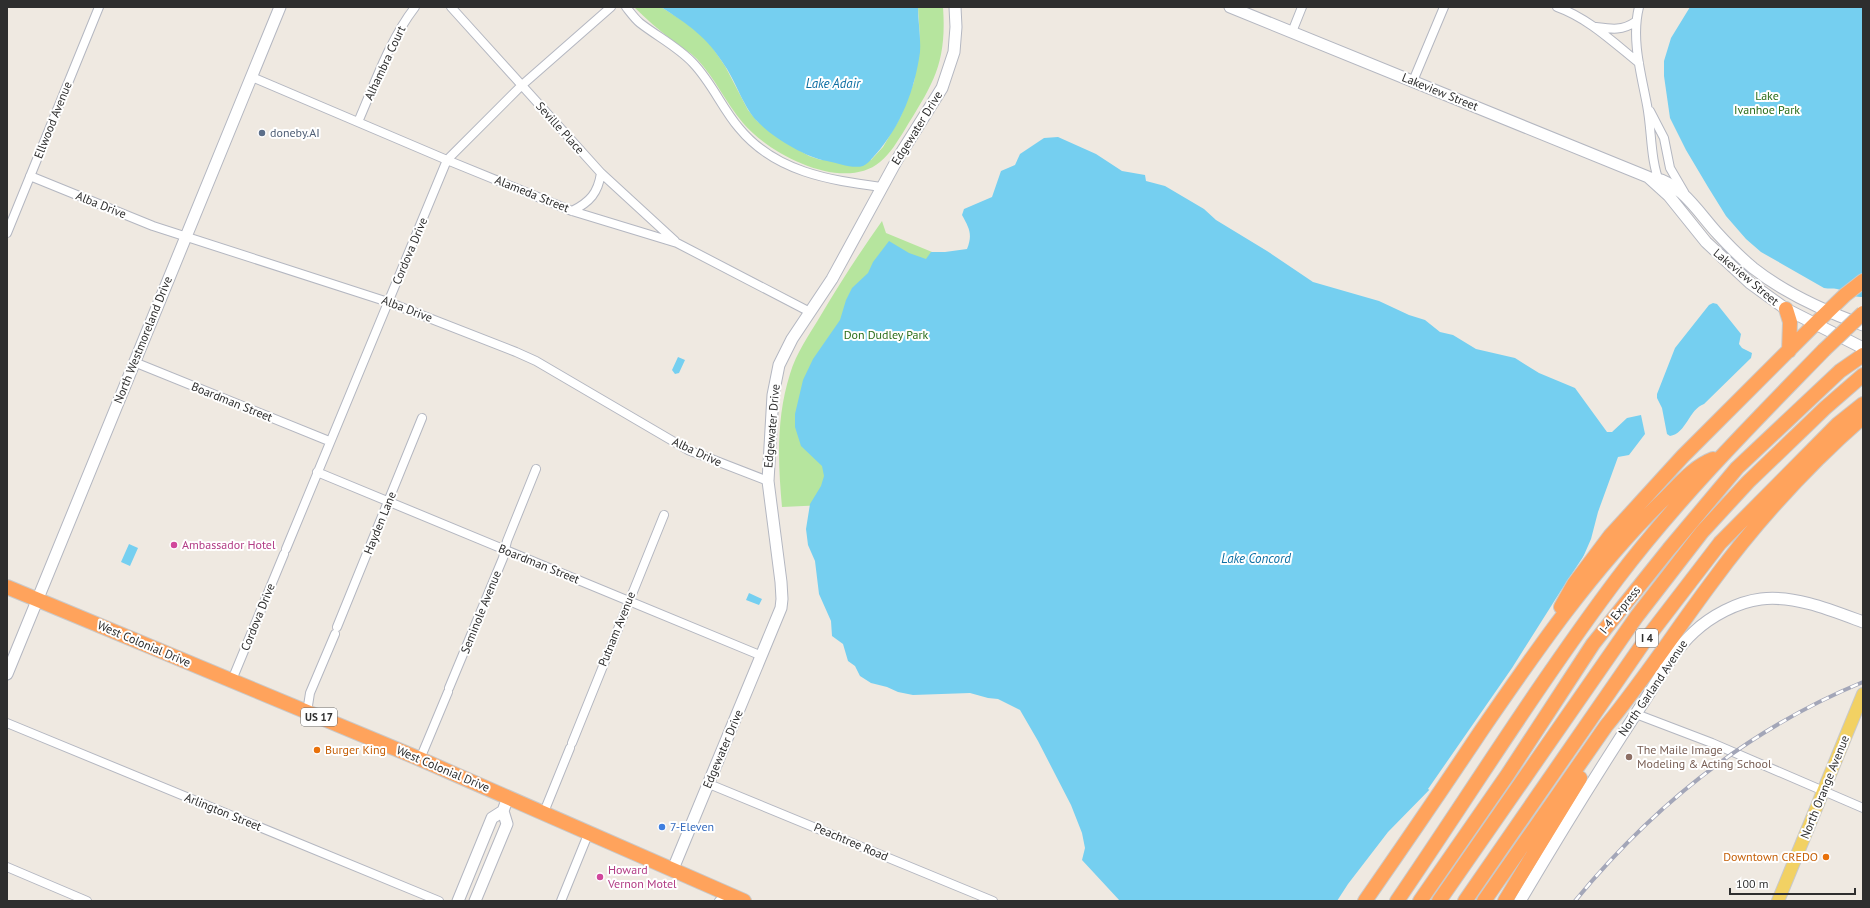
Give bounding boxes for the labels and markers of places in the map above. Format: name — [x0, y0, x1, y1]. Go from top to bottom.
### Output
place label: doneby.AI — [270, 125, 320, 140]
marker: doneby.AI — [257, 128, 267, 138]
place label: Ambassador Hotel — [182, 537, 276, 552]
marker: Ambassador Hotel — [169, 540, 179, 550]
place label: Burger King — [325, 742, 386, 757]
place label: The Maile Image Modeling & Acting School — [1637, 742, 1772, 771]
marker: Burger King — [312, 745, 322, 755]
marker: The Maile Image Modeling & Acting School — [1624, 752, 1634, 762]
place label: 7-Eleven — [670, 819, 714, 834]
marker: 7-Eleven — [657, 822, 667, 832]
place label: Downtown CREDO — [1723, 849, 1818, 864]
marker: Downtown CREDO — [1821, 852, 1831, 862]
place label: Howard Vernon Motel — [607, 862, 677, 891]
marker: Howard Vernon Motel — [595, 872, 605, 882]

